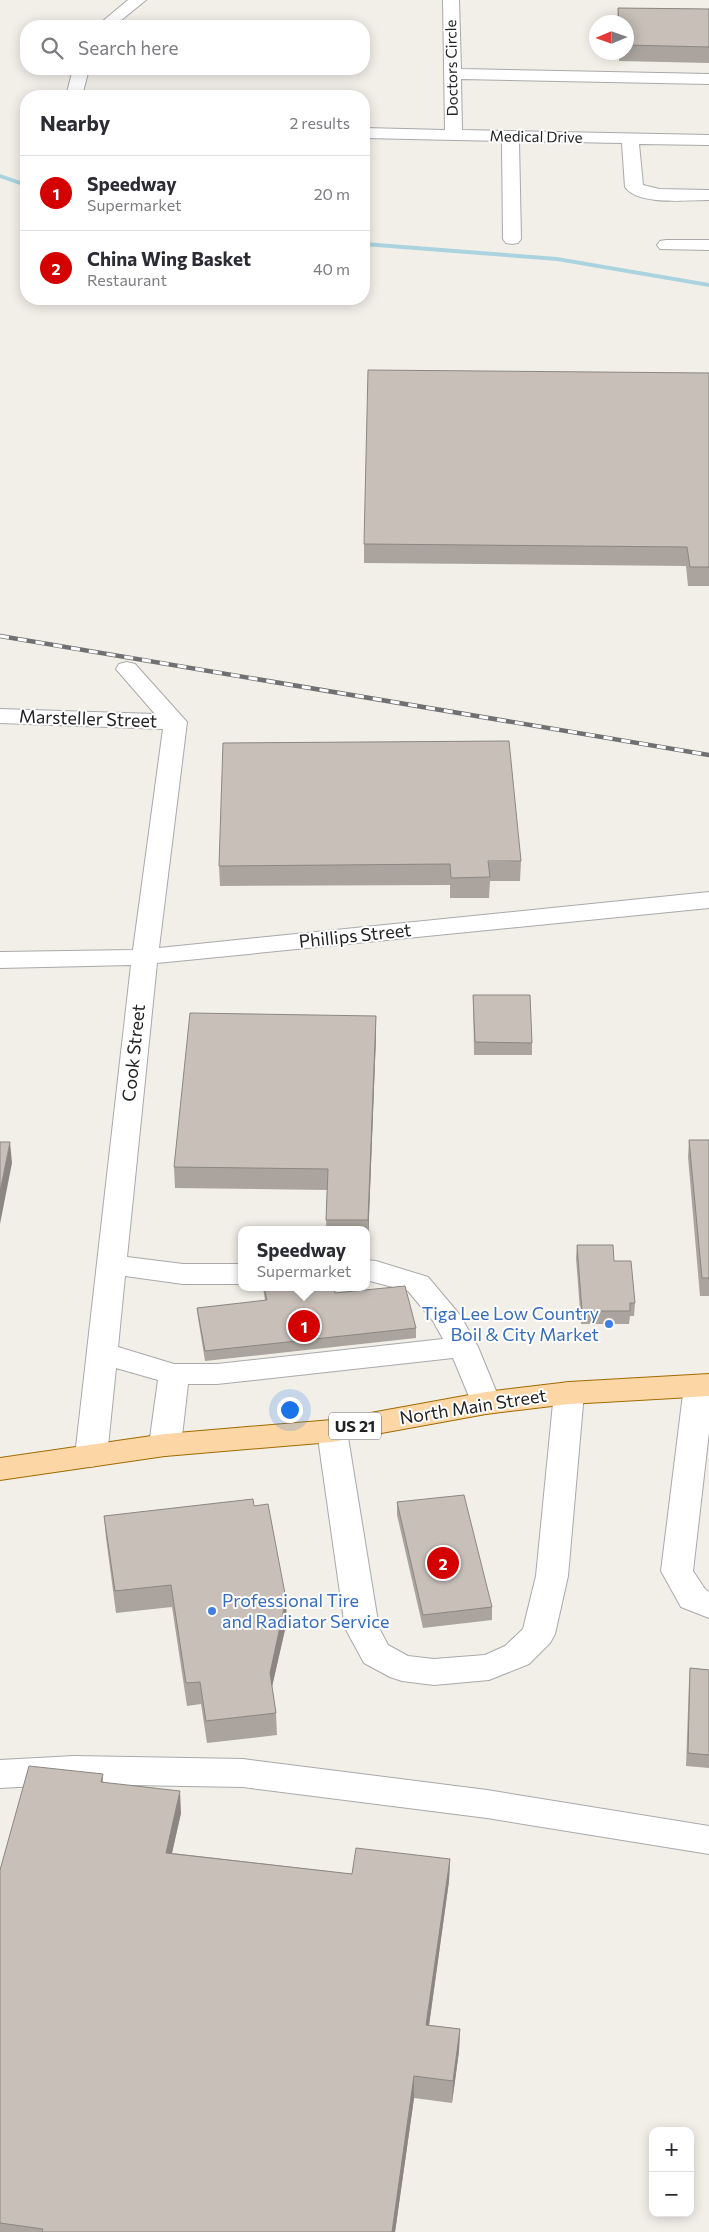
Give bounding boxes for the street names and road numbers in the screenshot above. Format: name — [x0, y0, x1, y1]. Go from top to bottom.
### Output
street label: Doctors Circle — [441, 19, 461, 117]
street label: Medical Drive — [489, 126, 583, 146]
street label: Marsteller Street — [18, 705, 158, 731]
street label: Phillips Street — [298, 918, 412, 952]
street label: Cook Street — [117, 1003, 149, 1103]
street label: North Main Street — [398, 1384, 548, 1428]
road number: US 21 — [329, 1412, 381, 1440]

